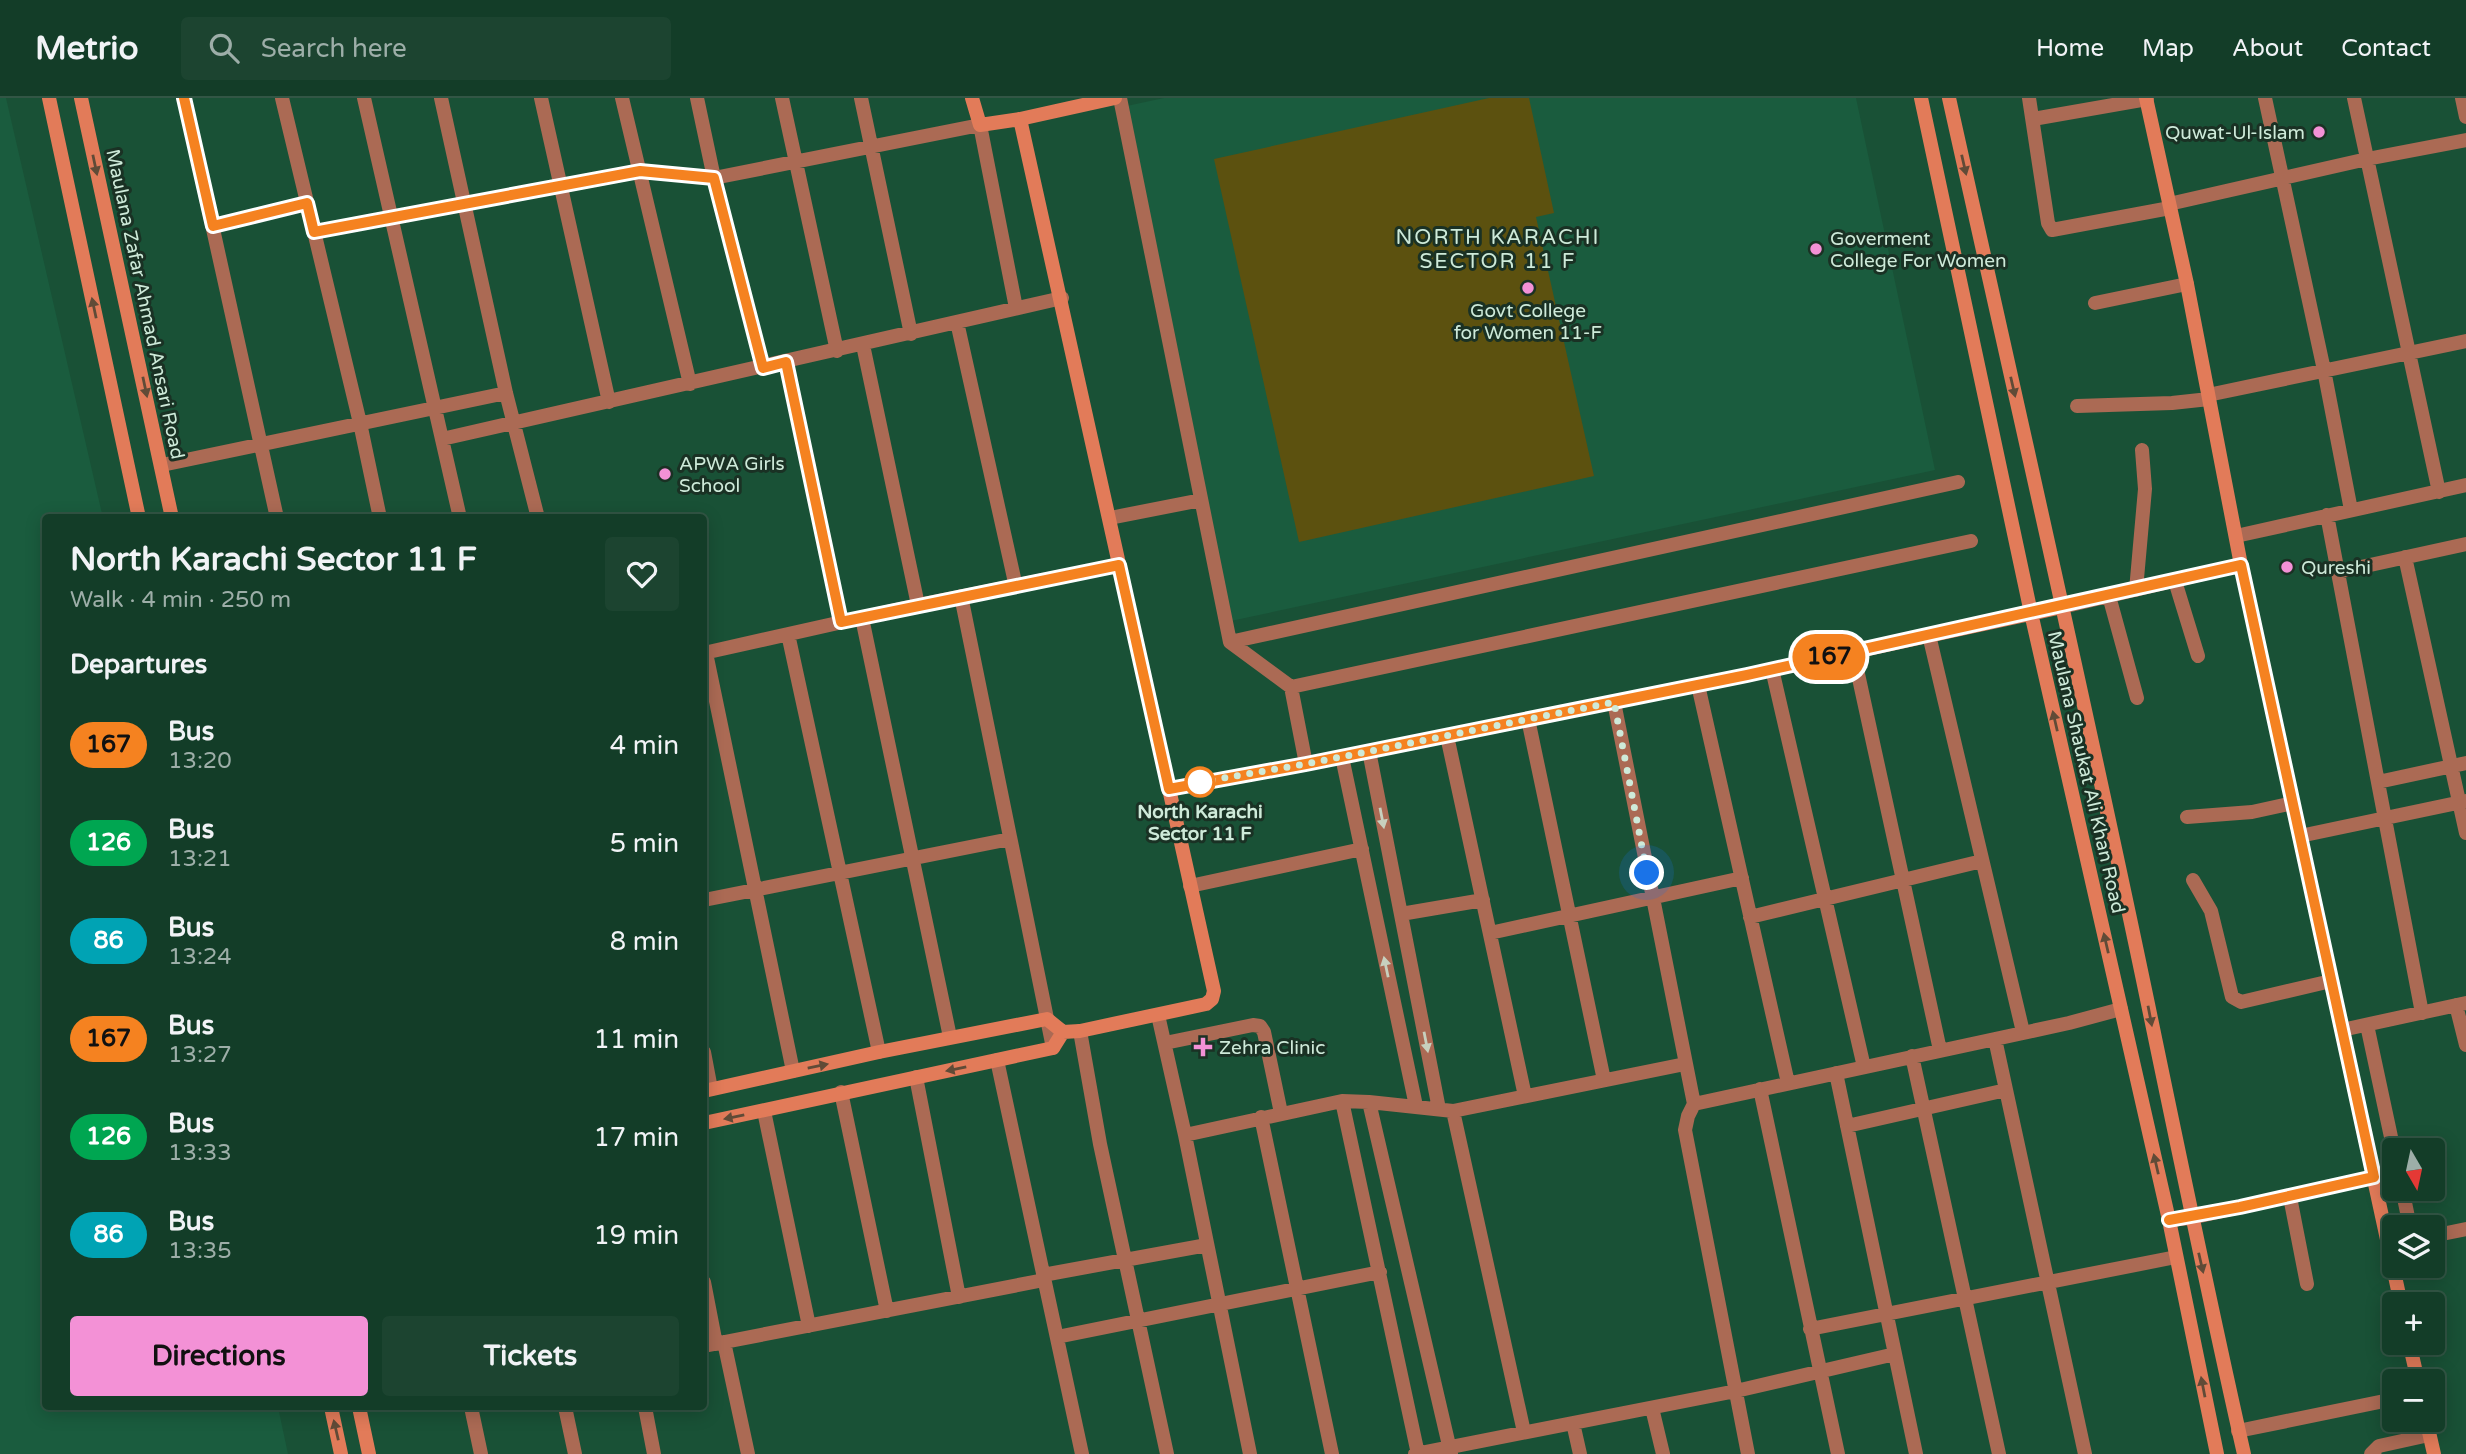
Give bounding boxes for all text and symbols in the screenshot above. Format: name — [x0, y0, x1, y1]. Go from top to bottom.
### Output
search box — [181, 17, 671, 80]
text: Metrio — [35, 29, 139, 68]
icon: search — [205, 29, 243, 67]
text: Search here — [261, 33, 407, 64]
text: Home — [2036, 34, 2104, 63]
text: Map — [2142, 34, 2194, 63]
text: About — [2232, 34, 2303, 63]
text: Contact — [2341, 34, 2431, 63]
place label: Quwat-Ul-Islam — [2165, 122, 2305, 144]
marker: Quwat-Ul-Islam — [2311, 124, 2327, 140]
street label: Maulana Zafar Ahmad Ansari Road — [101, 147, 189, 461]
one-way arrow — [90, 154, 101, 176]
one-way arrow — [1959, 154, 1970, 176]
district label: NORTH KARACHI SECTOR 11 F — [1395, 225, 1601, 274]
place label: Goverment College For Women — [1830, 228, 2007, 272]
marker: Goverment College For Women — [1808, 241, 1824, 257]
marker: Govt College for Women 11-F — [1520, 280, 1536, 296]
one-way arrow — [88, 297, 99, 319]
place label: Govt College for Women 11-F — [1454, 300, 1602, 344]
one-way arrow — [139, 376, 150, 398]
one-way arrow — [2008, 376, 2019, 398]
place label: APWA Girls School — [679, 453, 785, 497]
marker: APWA Girls School — [657, 466, 673, 482]
button: heart — [605, 537, 679, 611]
text: North Karachi Sector 11 F — [70, 540, 477, 579]
place label: Qureshi — [2301, 557, 2371, 579]
marker: Qureshi — [2279, 559, 2295, 575]
text: Walk · 4 min · 250 m — [70, 586, 291, 614]
street label: Maulana Shaukat Ali Khan Road — [2043, 629, 2129, 915]
line badge: 167 — [1789, 634, 1869, 680]
text: 167 — [1806, 642, 1852, 671]
text: Departures — [70, 649, 207, 680]
one-way arrow — [2049, 710, 2060, 732]
text: Bus — [168, 716, 214, 747]
text: 167 — [86, 730, 131, 759]
text: 4 min — [610, 730, 679, 761]
text: 13:20 — [168, 747, 232, 775]
marker: North Karachi Sector 11 F — [1185, 767, 1215, 797]
place label: North Karachi Sector 11 F — [1137, 801, 1263, 845]
one-way arrow — [1377, 807, 1388, 829]
text: Bus — [168, 814, 214, 845]
text: 126 — [86, 828, 131, 857]
text: 5 min — [610, 828, 679, 859]
text: 13:21 — [168, 845, 232, 873]
your location — [1629, 855, 1664, 890]
text: Bus — [168, 912, 214, 943]
text: 86 — [93, 926, 124, 955]
text: 8 min — [610, 926, 679, 957]
one-way arrow — [2100, 932, 2111, 954]
text: 13:24 — [168, 943, 232, 971]
one-way arrow — [1381, 956, 1392, 978]
one-way arrow — [2145, 1005, 2156, 1027]
text: Bus — [168, 1010, 214, 1041]
text: 167 — [86, 1024, 131, 1053]
text: 11 min — [593, 1024, 679, 1055]
one-way arrow — [1421, 1031, 1432, 1053]
marker: Zehra Clinic — [1193, 1037, 1213, 1057]
place label: Zehra Clinic — [1219, 1037, 1325, 1059]
text: 13:27 — [168, 1041, 232, 1069]
one-way arrow — [807, 1061, 829, 1072]
one-way arrow — [945, 1063, 967, 1074]
text: Bus — [168, 1108, 214, 1139]
one-way arrow — [723, 1111, 745, 1122]
text: 126 — [86, 1122, 131, 1151]
text: 17 min — [593, 1122, 679, 1153]
north arrow — [2382, 1138, 2445, 1200]
map controls — [2382, 1138, 2445, 1432]
text: 13:33 — [168, 1139, 232, 1167]
one-way arrow — [2151, 1153, 2162, 1175]
text: Bus — [168, 1206, 214, 1237]
button: layers — [2382, 1215, 2445, 1278]
text: 86 — [93, 1220, 124, 1249]
text: 19 min — [593, 1220, 679, 1251]
text: 13:35 — [168, 1237, 232, 1265]
one-way arrow — [2196, 1252, 2207, 1274]
button: + — [2382, 1292, 2445, 1355]
button: Directions — [70, 1316, 368, 1396]
button: Tickets — [382, 1316, 679, 1396]
button: − — [2382, 1369, 2445, 1432]
one-way arrow — [2198, 1376, 2209, 1398]
one-way arrow — [330, 1419, 341, 1441]

